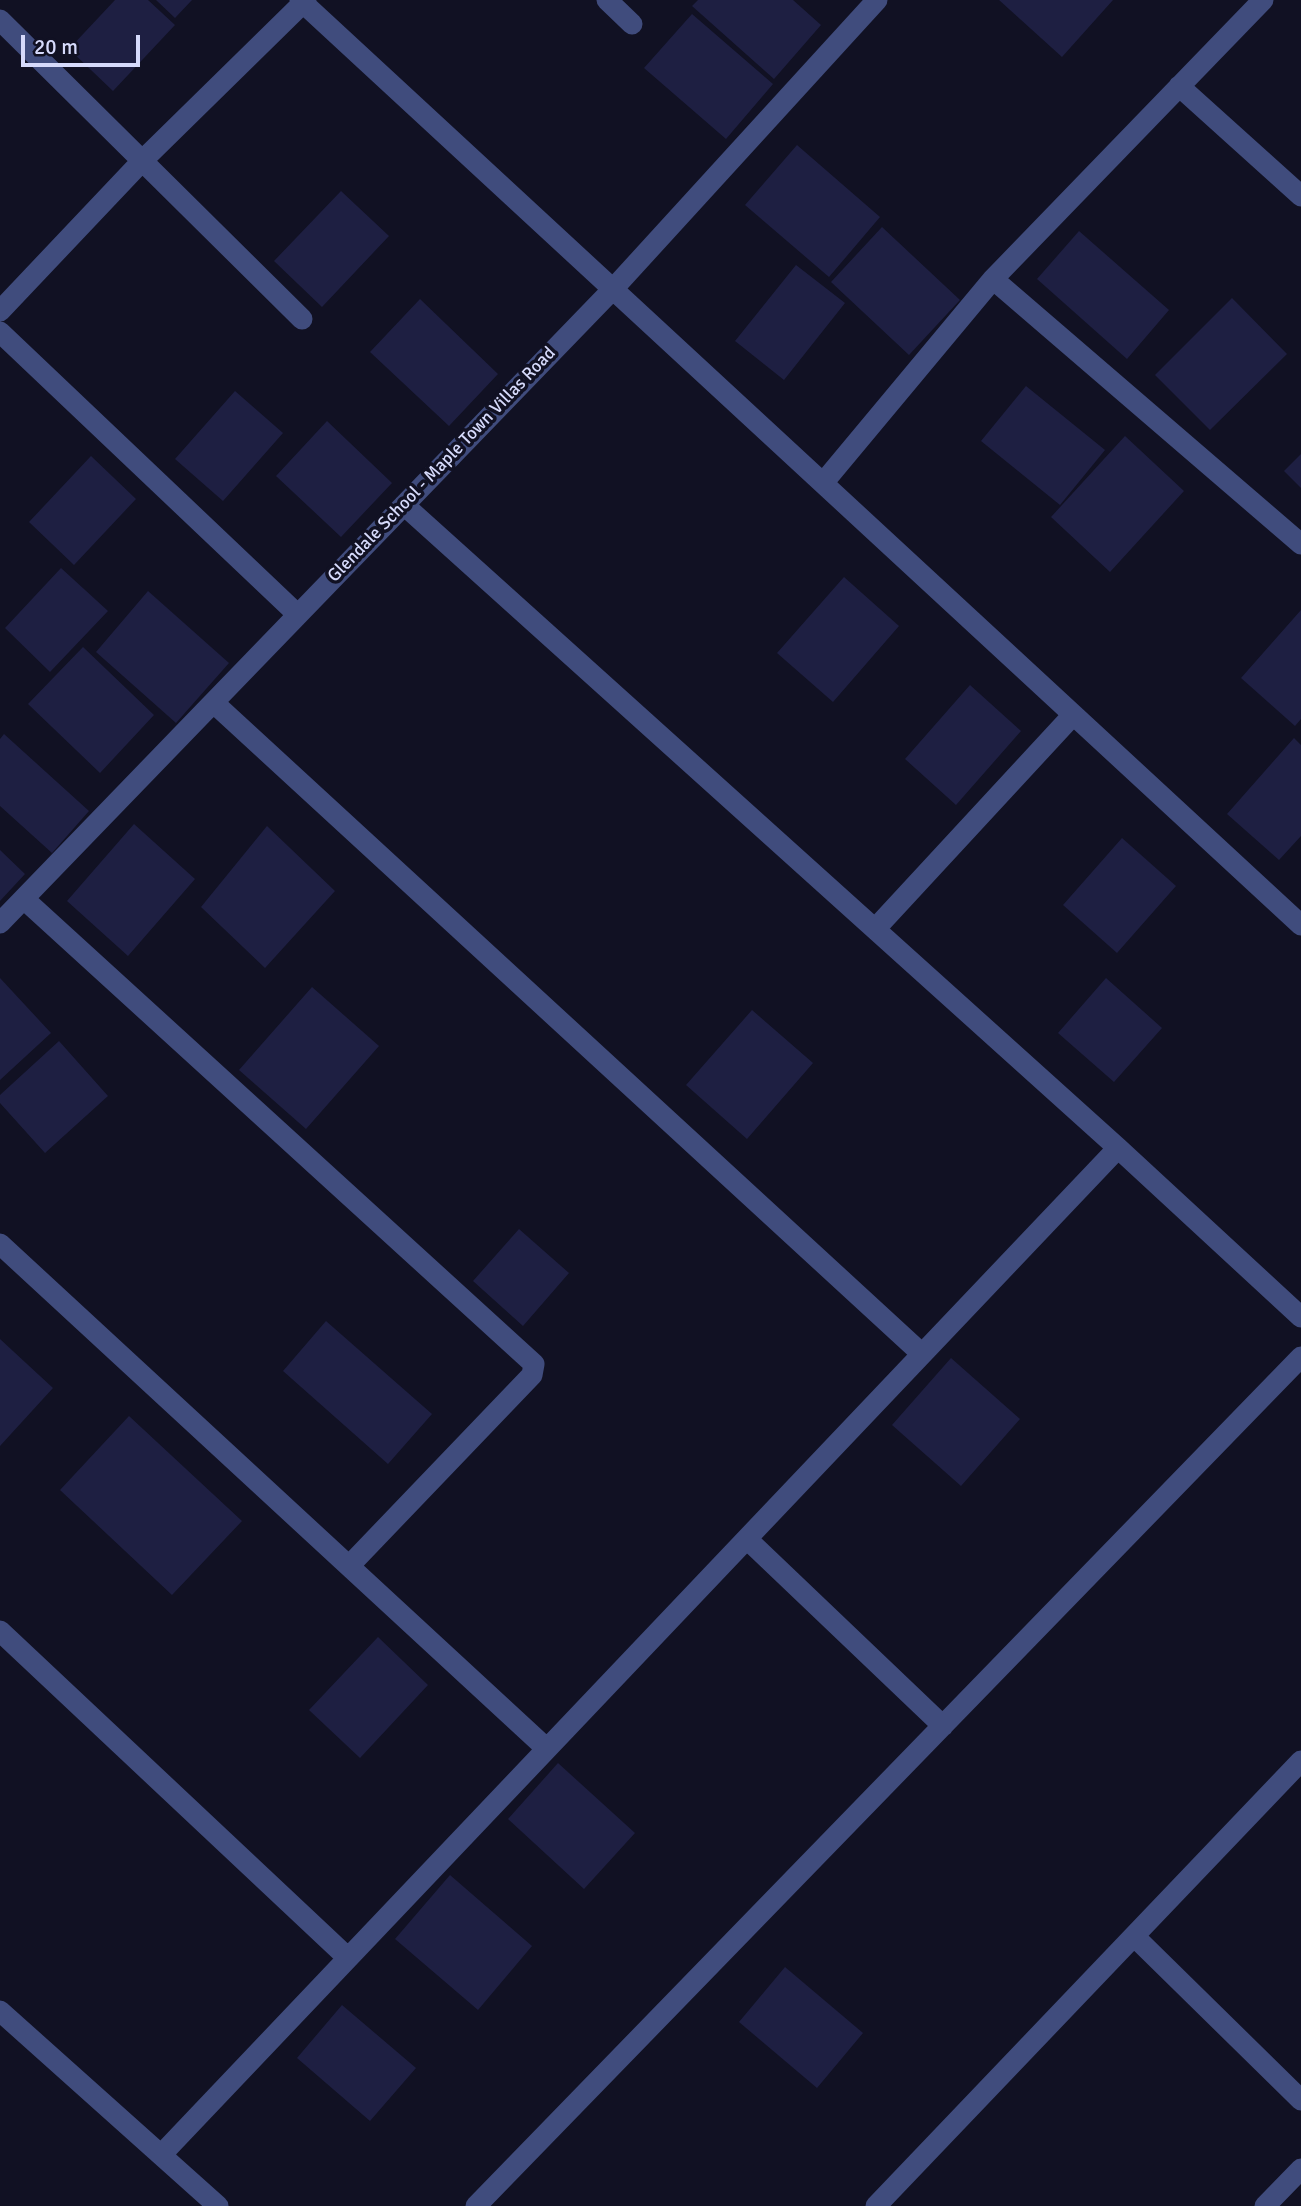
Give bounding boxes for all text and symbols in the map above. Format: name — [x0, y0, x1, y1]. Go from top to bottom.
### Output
scale bar — [24, 21, 144, 65]
text: 20 m — [34, 34, 78, 60]
street label: Glendale School - Maple Town Villas Road — [324, 343, 560, 587]

